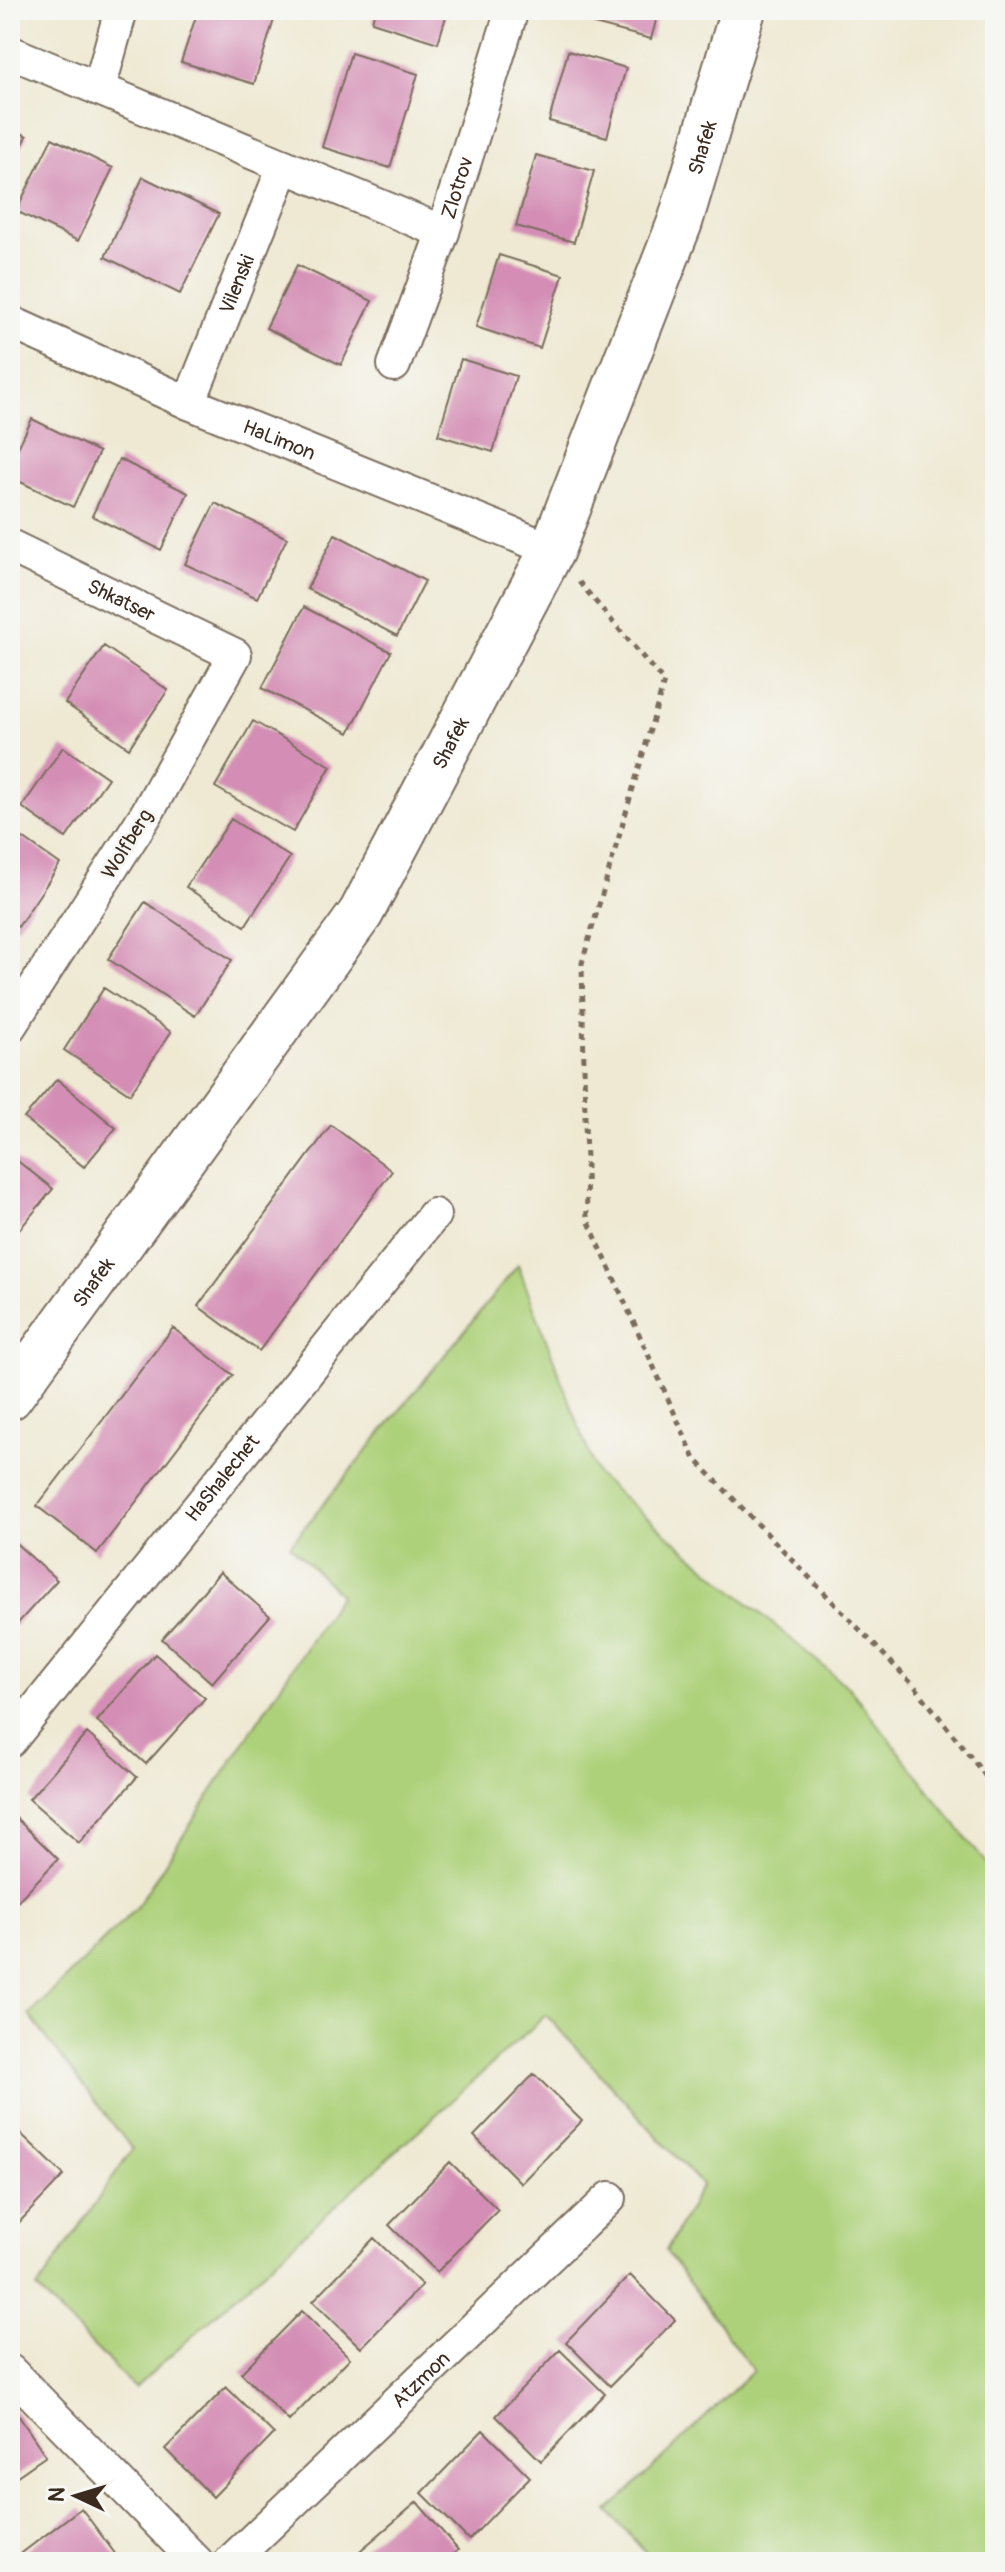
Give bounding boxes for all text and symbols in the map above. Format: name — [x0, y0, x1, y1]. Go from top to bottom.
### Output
street label: Shafek — [682, 117, 722, 178]
street label: Zlotrov — [435, 154, 478, 222]
street label: Vilenski — [214, 251, 260, 317]
street label: HaLimon — [239, 414, 319, 465]
street label: Shkatser — [84, 573, 160, 627]
street label: Shafek — [426, 712, 475, 773]
street label: Wolfberg — [96, 804, 158, 884]
street label: Shafek — [67, 1252, 120, 1312]
street label: HaShalechet — [180, 1429, 265, 1526]
street label: Atzmon — [386, 2346, 455, 2413]
north arrow — [36, 2456, 116, 2536]
text: N — [43, 2486, 72, 2503]

